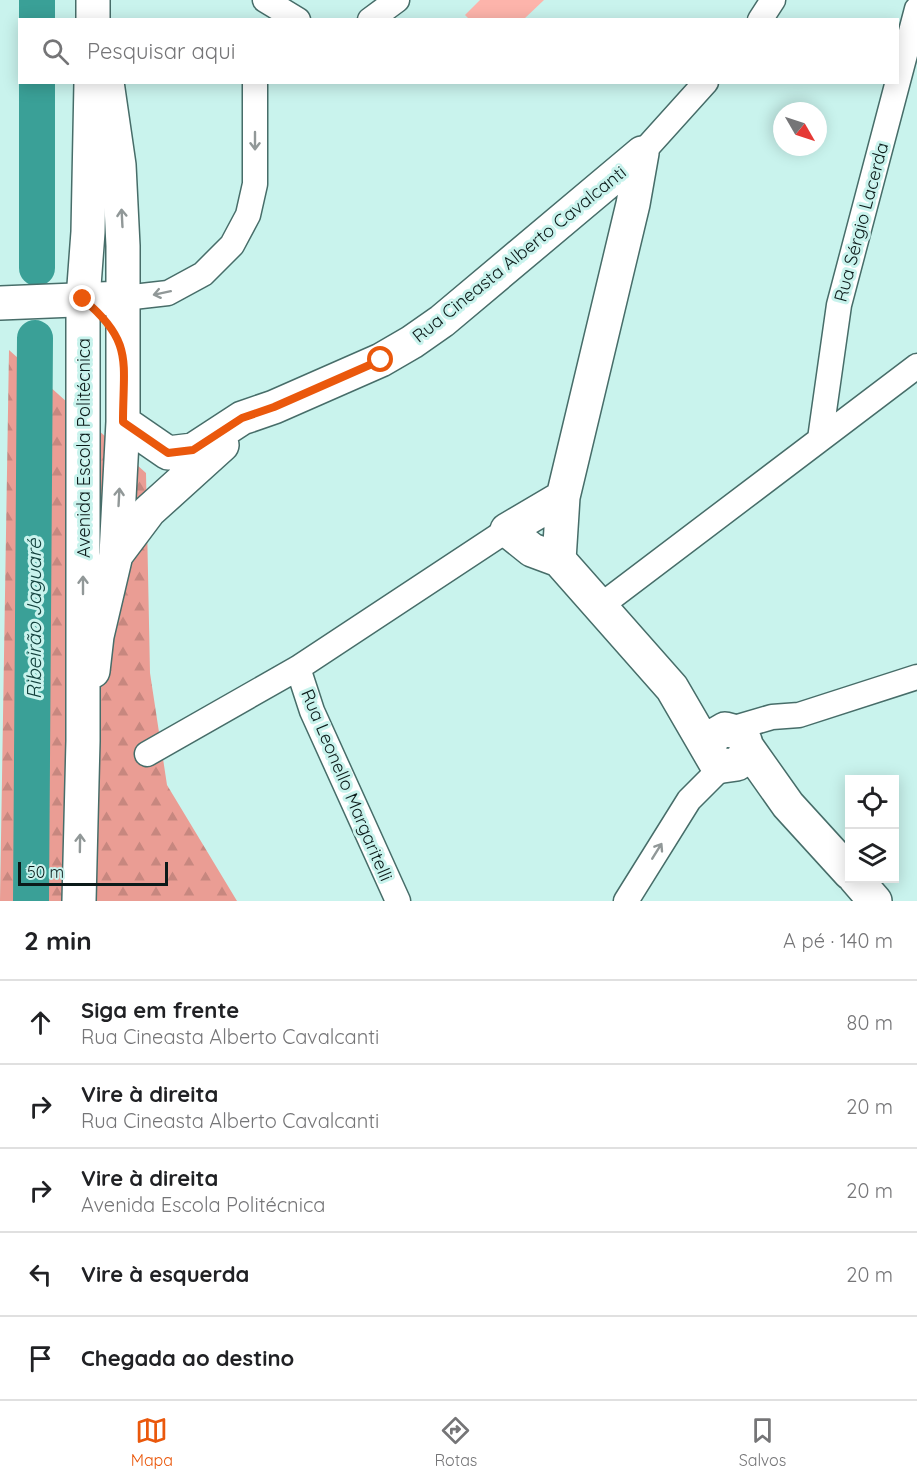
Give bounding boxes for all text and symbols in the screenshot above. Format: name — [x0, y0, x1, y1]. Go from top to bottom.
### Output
search box — [18, 18, 899, 84]
icon: search — [39, 35, 72, 68]
text: Pesquisar aqui — [87, 37, 235, 65]
north arrow — [773, 102, 827, 156]
one-way arrow — [249, 130, 261, 150]
street label: Rua Sérgio Lacerda — [829, 140, 893, 304]
street label: Rua Cineasta Alberto Cavalcanti — [407, 161, 631, 347]
one-way arrow — [117, 209, 128, 229]
route end — [69, 285, 95, 311]
one-way arrow — [153, 287, 172, 299]
street label: Avenida Escola Politécnica — [72, 338, 95, 558]
route start — [367, 346, 393, 372]
one-way arrow — [114, 487, 125, 507]
water label: Ribeirão Jaguaré — [21, 538, 46, 699]
one-way arrow — [77, 575, 89, 595]
street label: Rua Leonello Margaritelli — [296, 685, 398, 885]
map controls — [845, 775, 899, 883]
button: locate — [845, 775, 899, 829]
button: layers — [845, 829, 899, 883]
one-way arrow — [74, 833, 86, 853]
one-way arrow — [651, 843, 663, 860]
scale bar — [18, 859, 168, 886]
text: 50 m — [27, 862, 64, 882]
text: 2 min — [24, 924, 92, 957]
text: A pé · 140 m — [783, 928, 893, 953]
text: Siga em frente — [81, 996, 239, 1024]
icon: ahead — [24, 1006, 57, 1039]
text: 80 m — [847, 1010, 893, 1035]
text: Rua Cineasta Alberto Cavalcanti — [81, 1024, 379, 1049]
text: Vire à direita — [81, 1080, 218, 1108]
icon: right — [24, 1090, 57, 1123]
text: 20 m — [846, 1094, 893, 1119]
text: Rua Cineasta Alberto Cavalcanti — [81, 1108, 379, 1133]
text: Vire à direita — [81, 1164, 218, 1192]
icon: right — [24, 1174, 57, 1207]
text: 20 m — [846, 1178, 893, 1203]
text: Avenida Escola Politécnica — [81, 1192, 325, 1217]
icon: left — [24, 1258, 57, 1291]
text: Vire à esquerda — [81, 1260, 249, 1288]
text: 20 m — [846, 1262, 893, 1287]
icon: arrive — [24, 1342, 57, 1375]
text: Chegada ao destino — [81, 1344, 294, 1372]
tab: Mapa — [131, 1414, 173, 1470]
tab: Rotas — [434, 1414, 477, 1470]
tab: Salvos — [739, 1414, 786, 1470]

